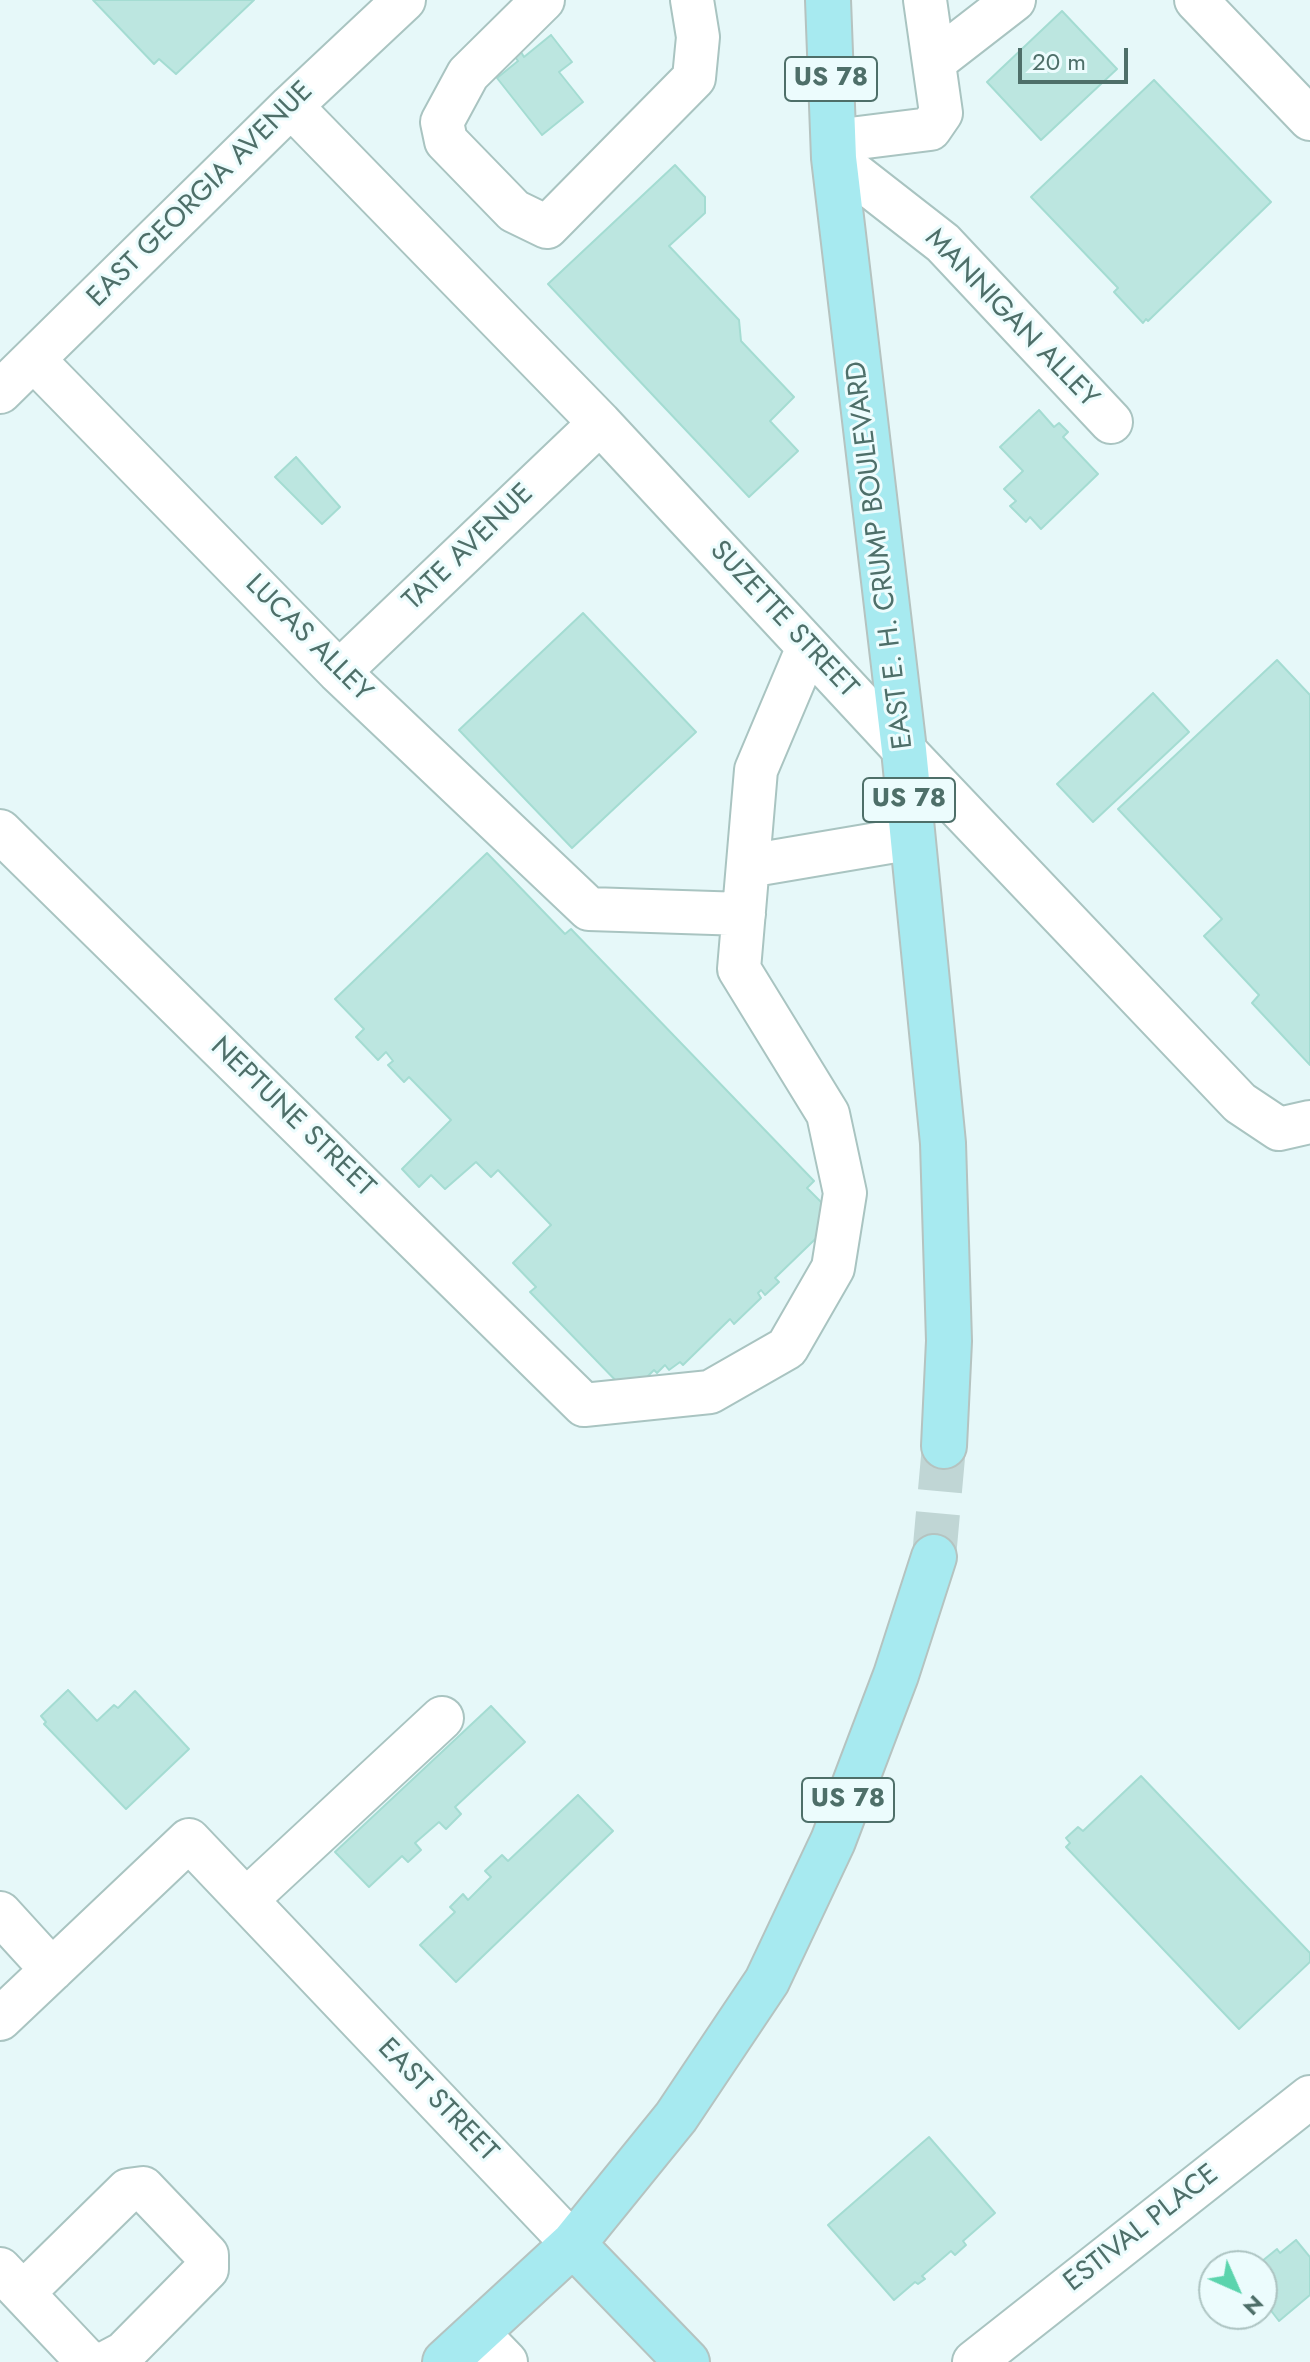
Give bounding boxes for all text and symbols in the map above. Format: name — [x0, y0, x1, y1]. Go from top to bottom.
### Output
scale bar — [1022, 32, 1132, 82]
text: 20 m — [1032, 44, 1086, 79]
road number: US 78 — [785, 57, 877, 101]
street label: EAST GEORGIA AVENUE — [81, 75, 321, 315]
street label: MANNIGAN ALLEY — [917, 223, 1105, 415]
street label: EAST E. H. CRUMP BOULEVARD — [841, 359, 921, 751]
street label: TATE AVENUE — [397, 478, 541, 618]
street label: SUZETTE STREET — [702, 535, 864, 705]
street label: LUCAS ALLEY — [237, 568, 379, 710]
road number: US 78 — [863, 778, 955, 822]
street label: NEPTUNE STREET — [203, 1031, 381, 1205]
road number: US 78 — [802, 1778, 894, 1822]
street label: EAST STREET — [370, 2032, 504, 2170]
street label: ESTIVAL PLACE — [1058, 2158, 1226, 2300]
north arrow — [1198, 2250, 1278, 2330]
text: N — [1236, 2288, 1271, 2323]

